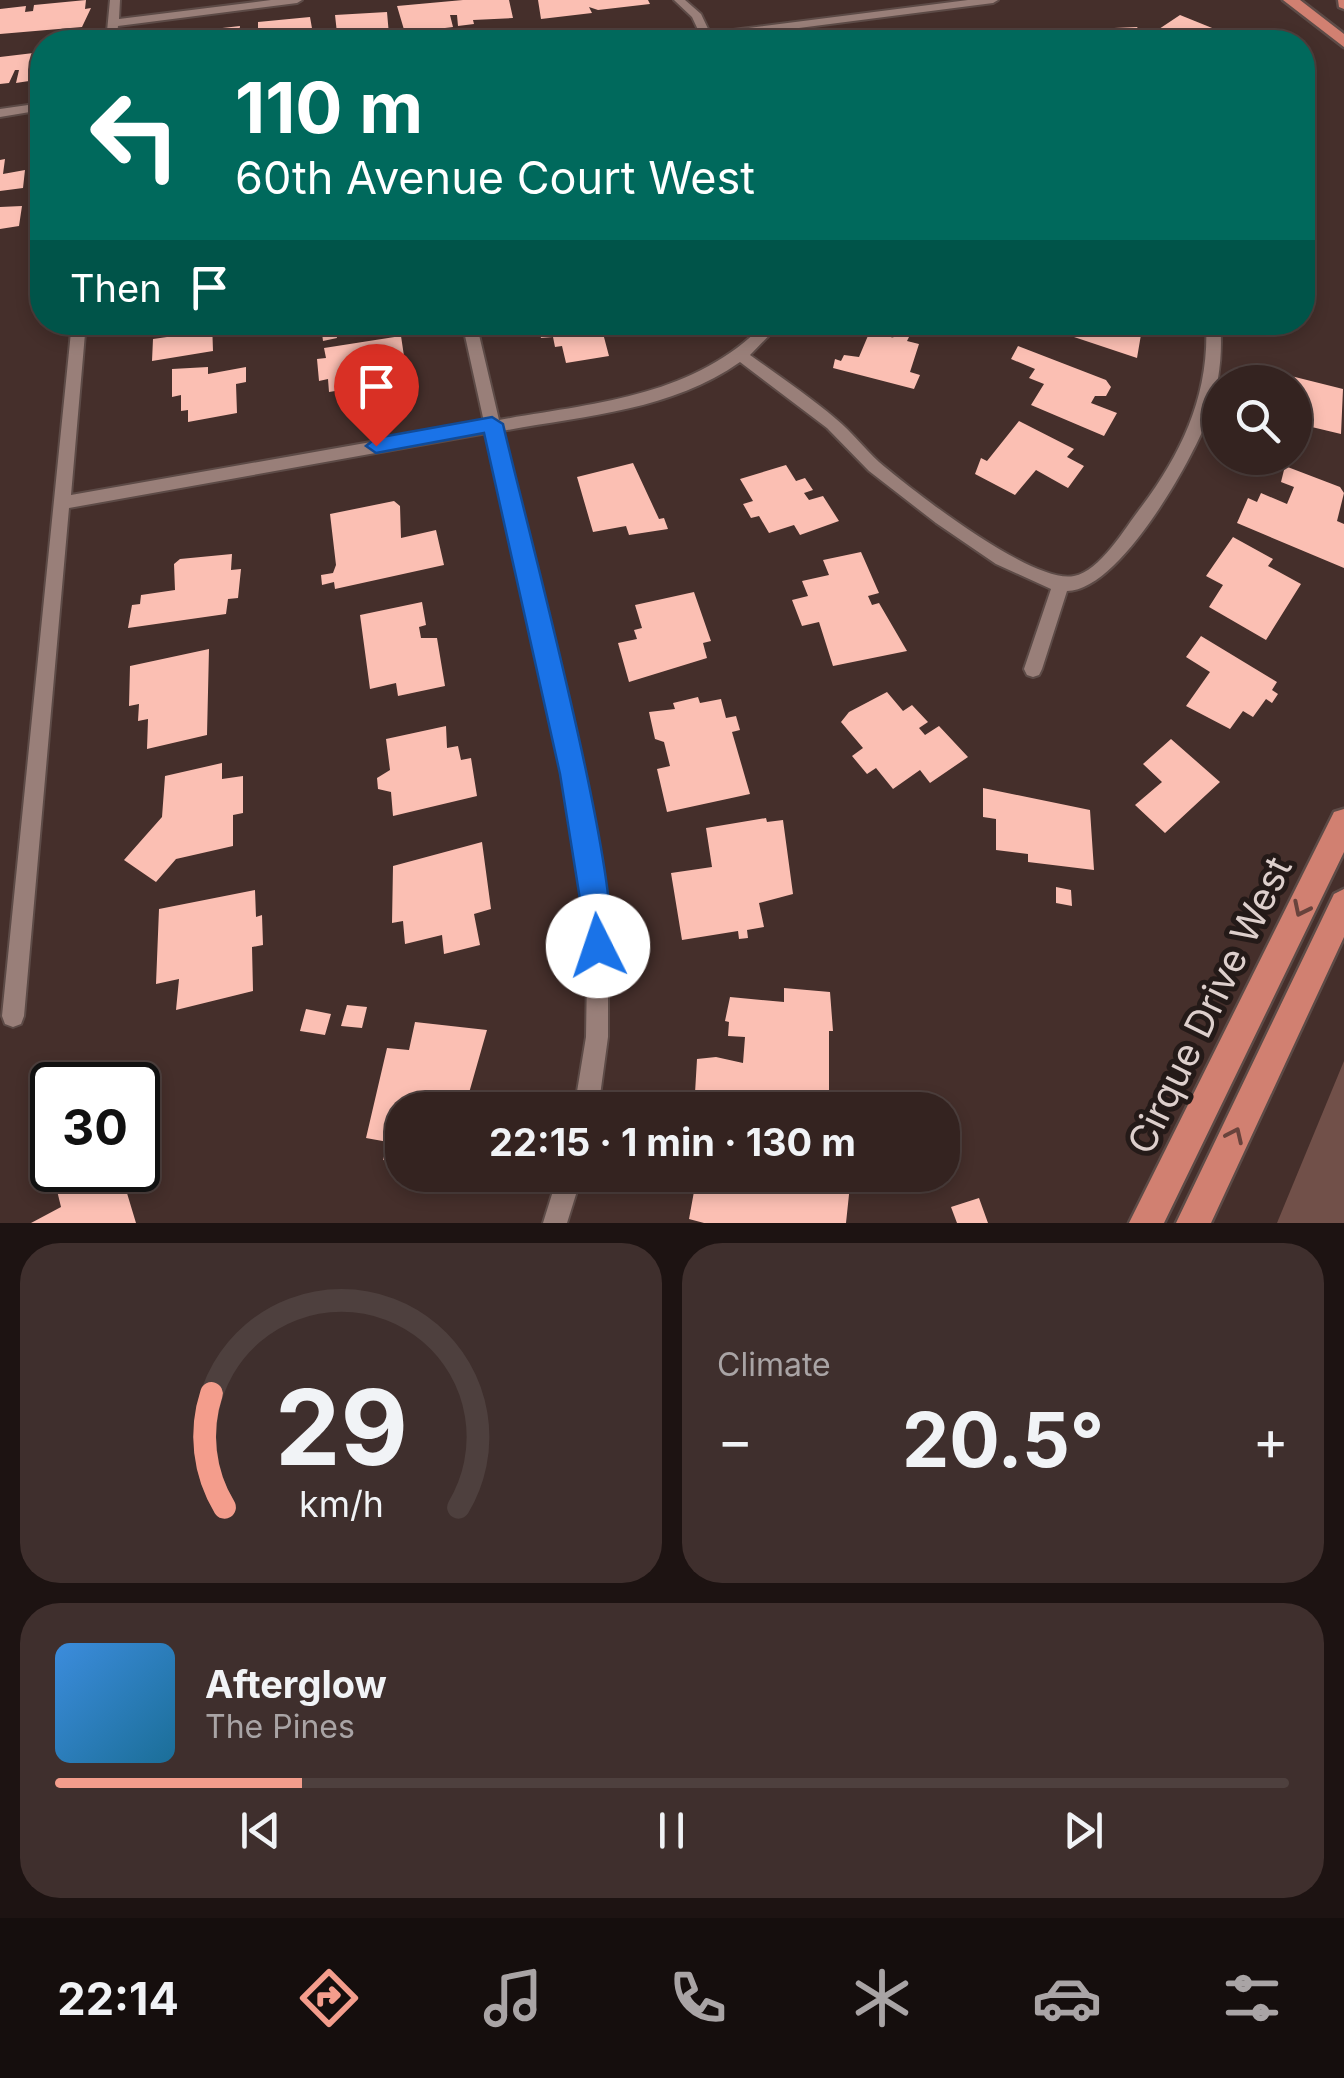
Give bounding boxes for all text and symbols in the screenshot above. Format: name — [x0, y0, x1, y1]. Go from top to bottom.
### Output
text: 110 m — [235, 65, 423, 150]
icon: left — [70, 70, 200, 200]
text: 60th Avenue Court West — [235, 150, 755, 205]
icon: arrive — [182, 260, 237, 315]
text: Then — [70, 265, 162, 311]
pin — [334, 344, 419, 447]
icon: arrive — [349, 359, 404, 414]
map controls — [1202, 365, 1312, 475]
button: search — [1202, 365, 1312, 475]
street label: Cirque Drive West — [1117, 849, 1301, 1161]
position arrow — [546, 894, 650, 998]
one-way arrow — [1294, 899, 1313, 917]
speed limit sign: 30 — [30, 1062, 160, 1192]
text: 22:15 · 1 min · 130 m — [489, 1119, 856, 1165]
one-way arrow — [1222, 1127, 1242, 1145]
text: Climate — [717, 1345, 831, 1384]
text: 29 — [274, 1364, 408, 1490]
text: 20.5° — [902, 1394, 1104, 1485]
text: − — [717, 1407, 753, 1473]
text: + — [1253, 1407, 1289, 1473]
text: km/h — [299, 1482, 383, 1526]
text: Afterglow — [205, 1661, 387, 1707]
text: The Pines — [205, 1707, 355, 1746]
icon: previous — [233, 1803, 288, 1858]
icon: pause — [644, 1803, 699, 1858]
icon: next — [1056, 1803, 1111, 1858]
icon: directions — [294, 1963, 364, 2033]
icon: music — [478, 1963, 548, 2033]
icon: phone — [663, 1963, 733, 2033]
icon: climate — [847, 1963, 917, 2033]
icon: car — [1032, 1963, 1102, 2033]
icon: filters — [1217, 1963, 1287, 2033]
text: 22:14 — [57, 1971, 179, 2026]

